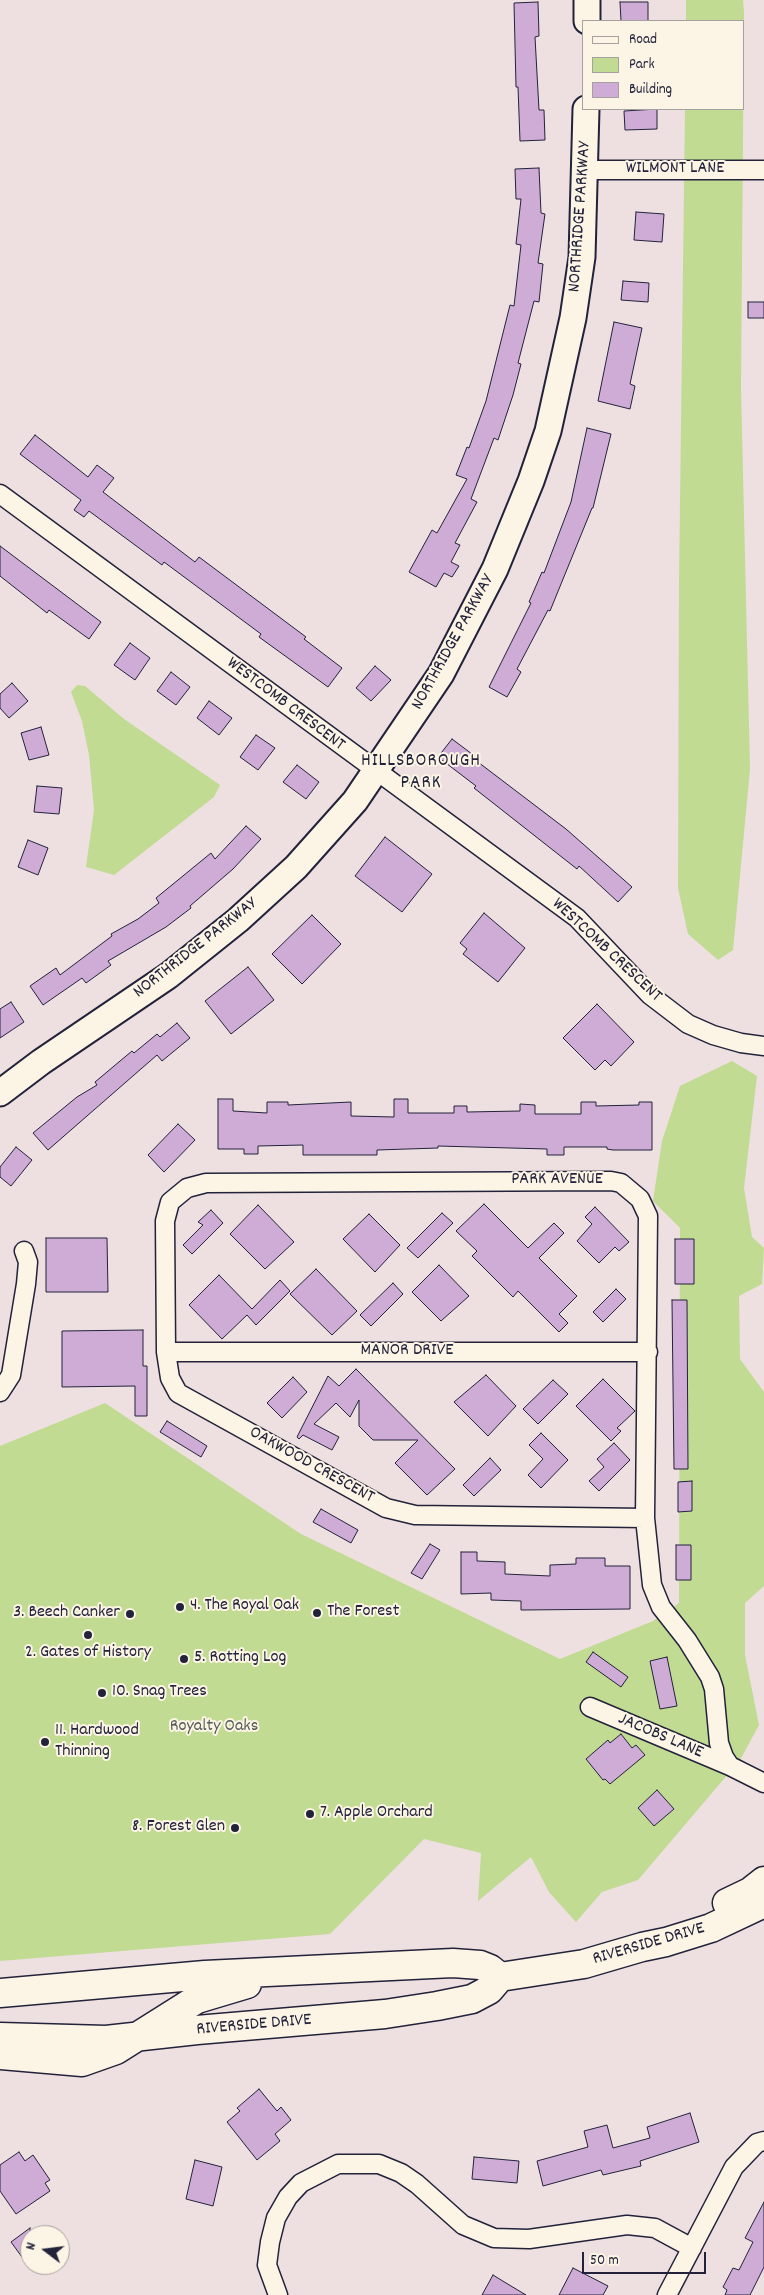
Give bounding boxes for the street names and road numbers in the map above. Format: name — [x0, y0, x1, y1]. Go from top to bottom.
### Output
street label: NORTHRIDGE PARKWAY — [565, 141, 597, 293]
street label: WILMONT LANE — [626, 159, 724, 181]
street label: NORTHRIDGE PARKWAY — [408, 572, 500, 714]
street label: WESTCOMB CRESCENT — [221, 653, 349, 757]
street label: NORTHRIDGE PARKWAY — [130, 894, 262, 1004]
street label: WESTCOMB CRESCENT — [546, 894, 666, 1008]
street label: PARK AVENUE — [511, 1170, 603, 1192]
street label: MANOR DRIVE — [361, 1341, 453, 1363]
street label: OAKWOOD CRESCENT — [245, 1423, 377, 1509]
street label: JACOBS LANE — [614, 1709, 706, 1765]
street label: RIVERSIDE DRIVE — [591, 1919, 707, 1971]
street label: RIVERSIDE DRIVE — [196, 2010, 312, 2042]

